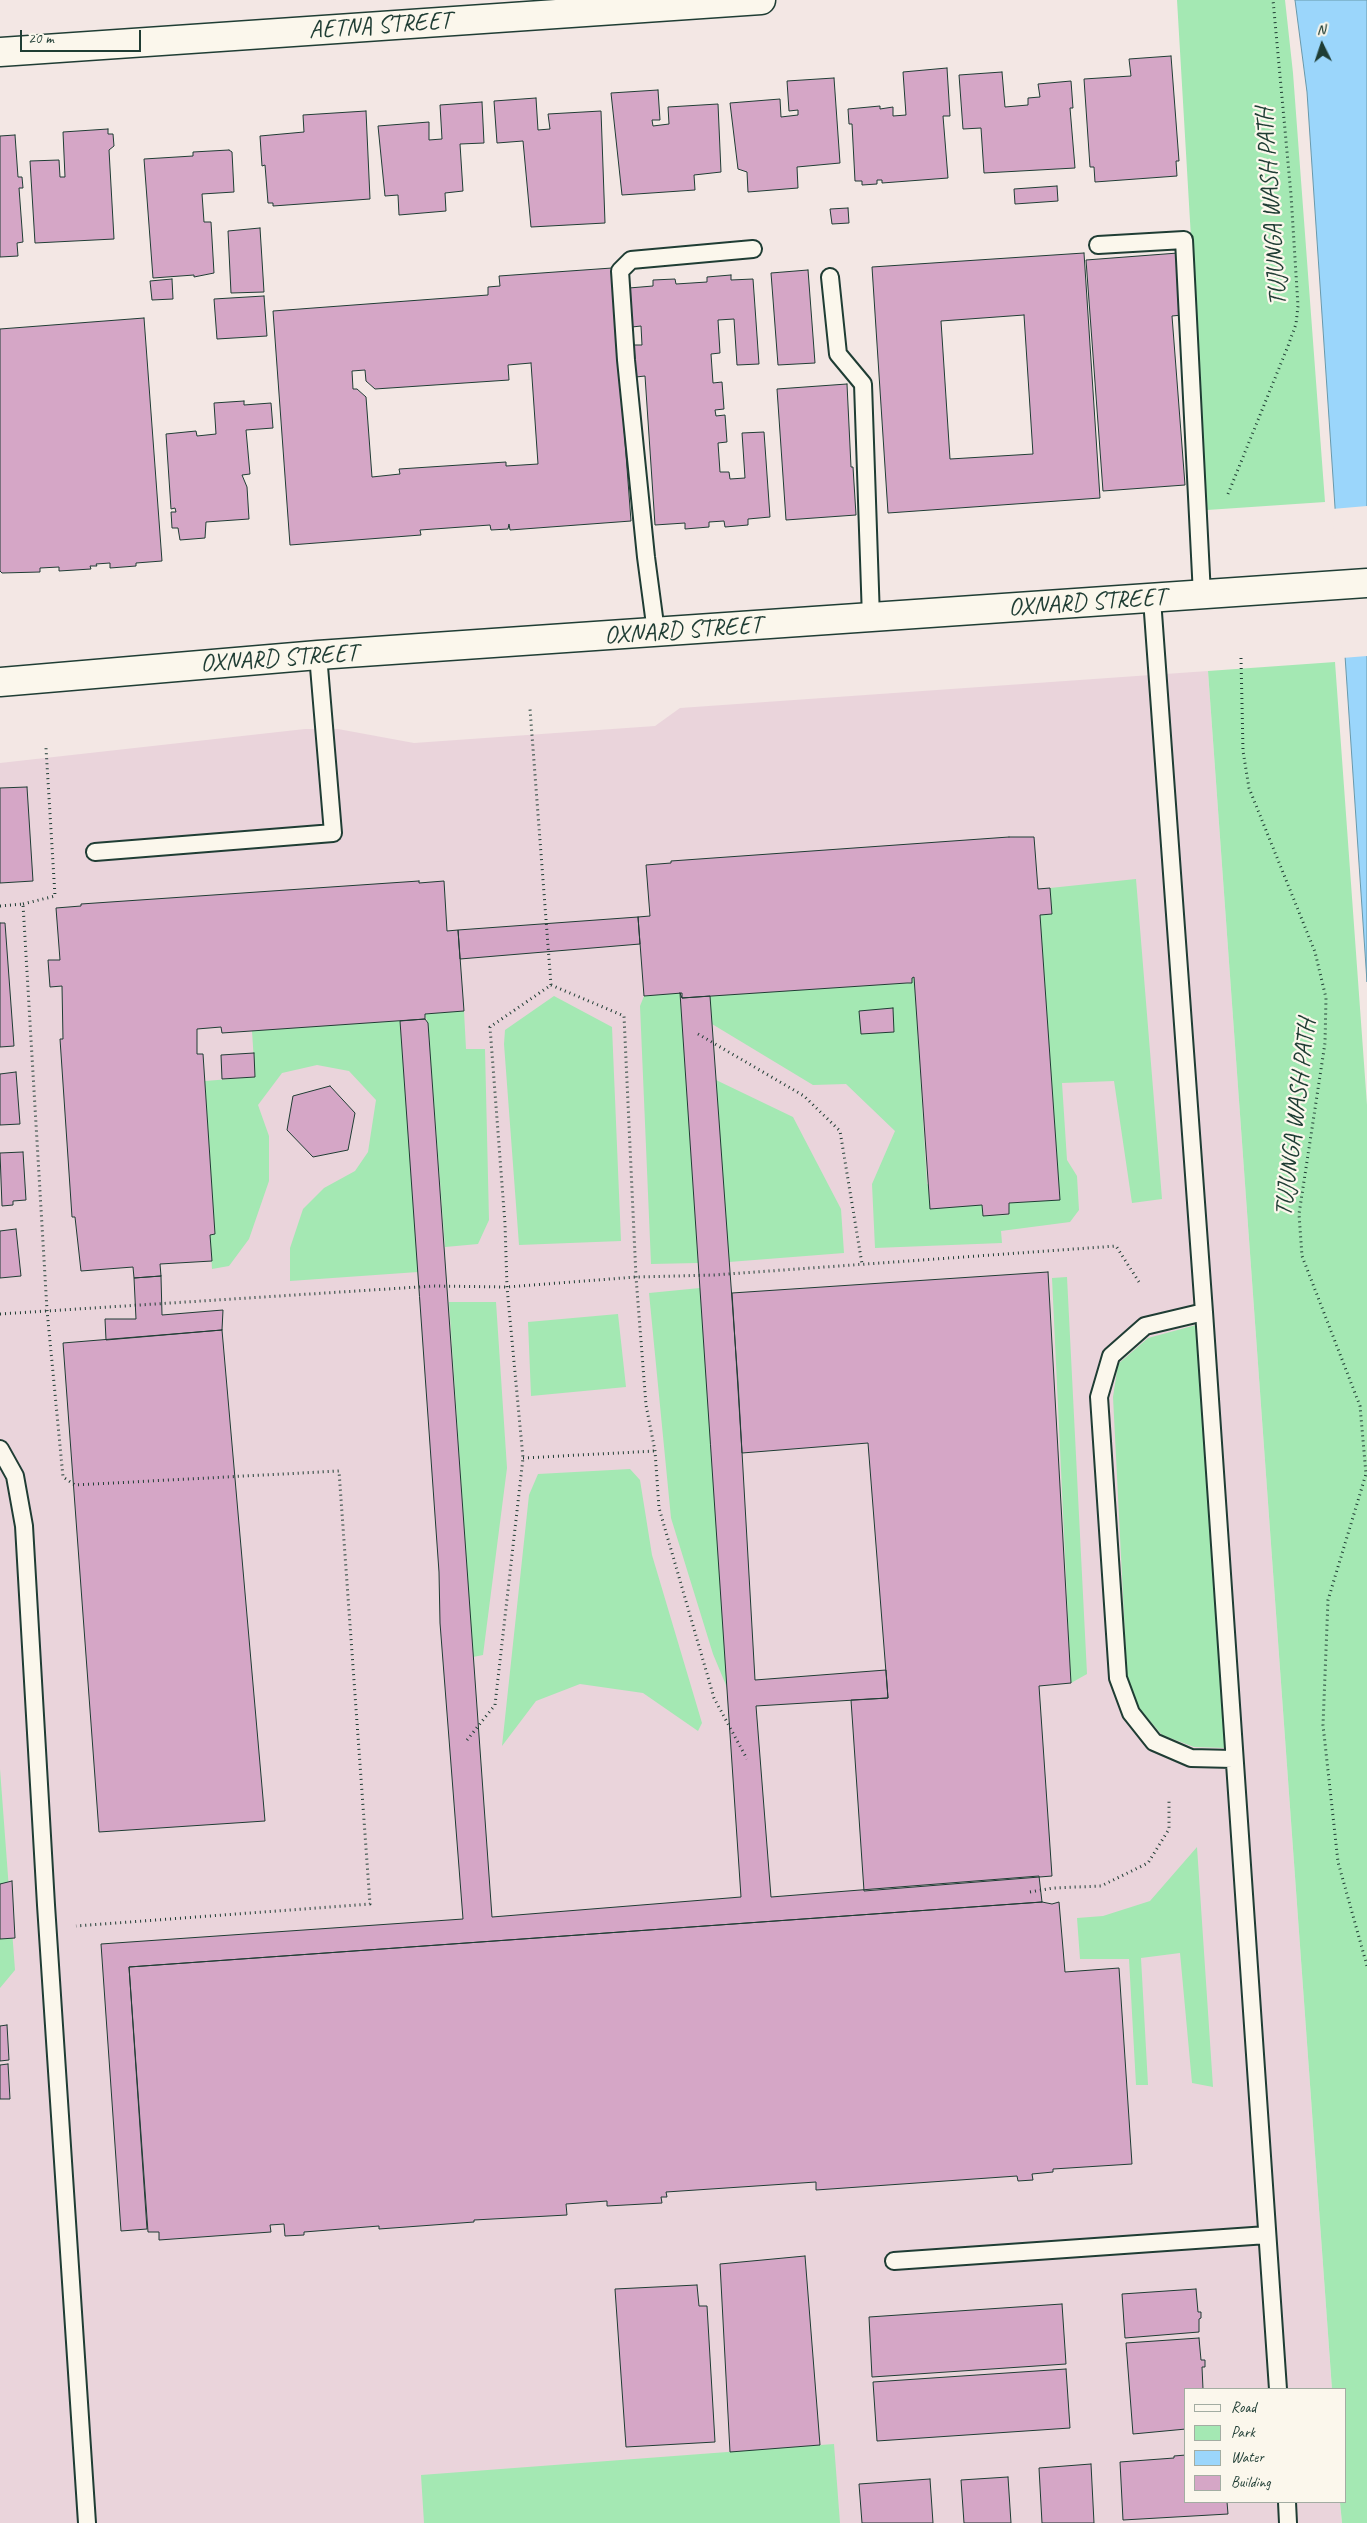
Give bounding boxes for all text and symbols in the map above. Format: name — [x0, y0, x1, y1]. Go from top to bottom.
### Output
street label: AETNA STREET — [308, 6, 452, 46]
scale bar — [22, 20, 144, 52]
north arrow — [1297, 20, 1347, 70]
text: N — [1316, 21, 1326, 38]
text: 20 m — [28, 29, 54, 48]
street label: TUJUNGA WASH PATH — [1250, 107, 1294, 307]
street label: OXNARD STREET — [1007, 583, 1167, 623]
street label: OXNARD STREET — [603, 611, 763, 651]
street label: OXNARD STREET — [199, 639, 359, 679]
street label: TUJUNGA WASH PATH — [1269, 1018, 1323, 1218]
legend — [1184, 2388, 1347, 2503]
text: Road — [1231, 2398, 1256, 2417]
text: Park — [1231, 2423, 1255, 2442]
text: Water — [1231, 2448, 1264, 2467]
text: Building — [1231, 2473, 1270, 2492]

